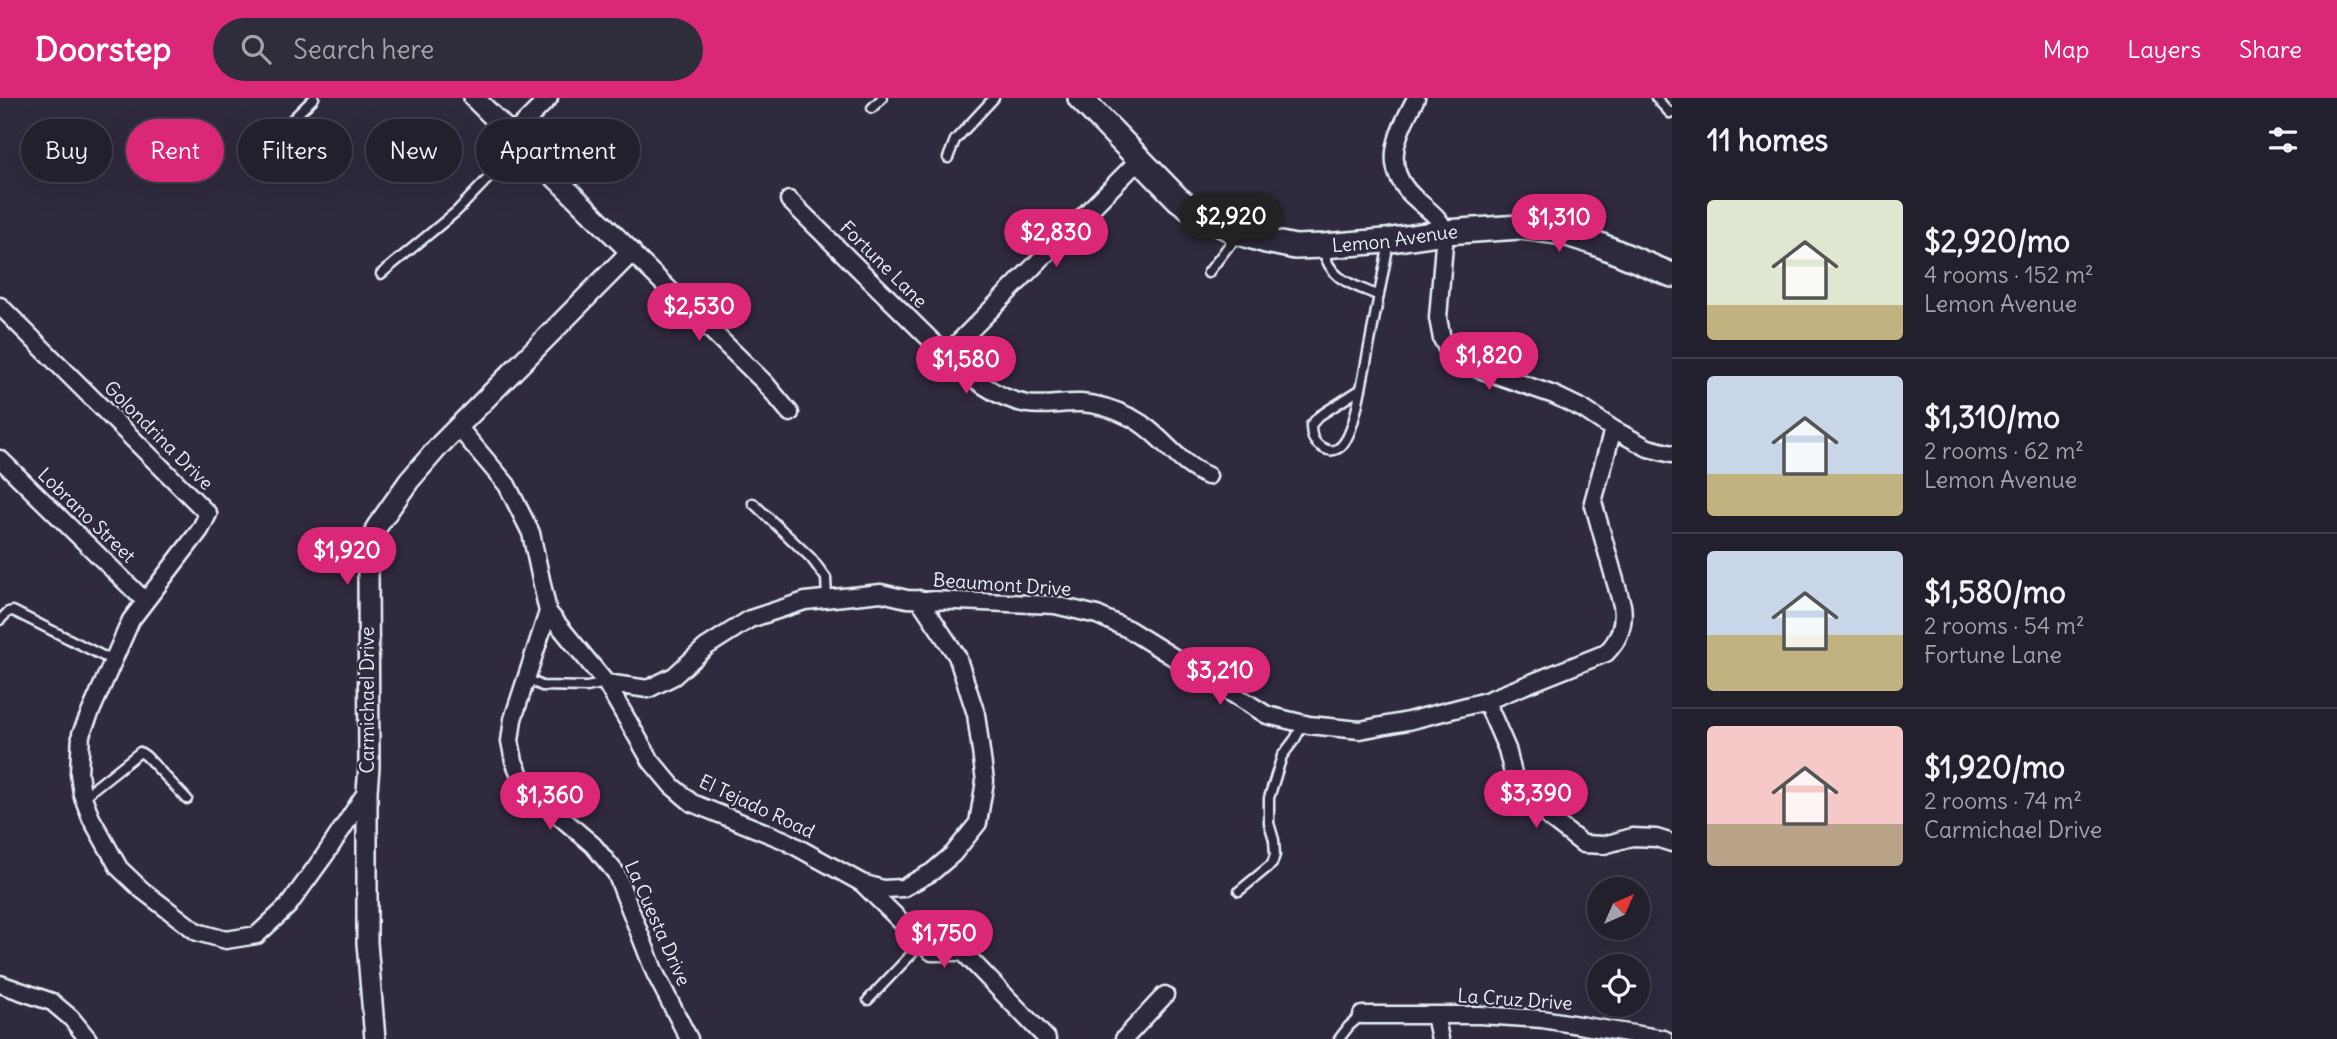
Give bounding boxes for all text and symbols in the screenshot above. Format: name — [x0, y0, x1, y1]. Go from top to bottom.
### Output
search box — [213, 18, 703, 81]
text: Doorstep — [35, 28, 171, 70]
icon: search — [237, 30, 275, 68]
text: Search here — [293, 33, 434, 66]
text: Map — [2043, 34, 2089, 64]
text: Layers — [2127, 34, 2201, 64]
text: Share — [2239, 34, 2302, 64]
chip: Buy — [21, 119, 112, 182]
chip: Rent — [126, 119, 224, 182]
chip: Filters — [238, 119, 352, 182]
chip: New — [366, 119, 462, 182]
chip: Apartment — [476, 119, 640, 182]
text: 11 homes — [1707, 121, 1828, 159]
icon: filters — [2264, 121, 2302, 159]
pin: $2,920 — [1174, 194, 1288, 253]
pin: $1,310 — [1502, 194, 1616, 254]
text: $2,920 — [1195, 201, 1267, 230]
text: $1,310 — [1527, 202, 1591, 231]
pin: $2,830 — [999, 209, 1113, 269]
street label: Fortune Lane — [835, 215, 933, 313]
text: $2,830 — [1020, 217, 1092, 246]
street label: Lemon Avenue — [1331, 219, 1459, 257]
text: $2,920/mo — [1924, 222, 2070, 260]
icon: home — [1763, 228, 1847, 312]
text: 4 rooms · 152 m² — [1924, 260, 2094, 289]
pin: $2,530 — [642, 284, 756, 343]
text: Lemon Avenue — [1924, 289, 2077, 318]
text: $2,530 — [663, 291, 735, 320]
pin: $1,820 — [1432, 332, 1546, 392]
pin: $1,580 — [909, 336, 1023, 396]
text: $1,820 — [1455, 340, 1523, 369]
text: $1,580 — [932, 344, 1000, 373]
street label: Golondrina Drive — [99, 375, 219, 495]
text: $1,310/mo — [1924, 398, 2060, 436]
icon: home — [1763, 404, 1847, 488]
text: 2 rooms · 62 m² — [1924, 436, 2084, 465]
street label: Lobrano Street — [33, 462, 141, 568]
text: Lemon Avenue — [1924, 465, 2077, 494]
pin: $1,920 — [290, 528, 404, 587]
text: $1,920 — [313, 535, 381, 564]
street label: Beaumont Drive — [932, 567, 1072, 601]
text: $1,580/mo — [1924, 573, 2066, 611]
icon: home — [1763, 579, 1847, 663]
text: 2 rooms · 54 m² — [1924, 611, 2085, 640]
street label: Carmichael Drive — [355, 626, 379, 774]
text: Fortune Lane — [1924, 640, 2062, 669]
pin: $3,210 — [1163, 648, 1277, 707]
text: $3,210 — [1186, 655, 1254, 684]
text: $1,920/mo — [1924, 748, 2065, 786]
icon: home — [1763, 754, 1847, 838]
street label: El Tejado Road — [695, 769, 819, 843]
pin: $3,390 — [1479, 770, 1593, 830]
pin: $1,360 — [493, 772, 607, 832]
text: $3,390 — [1500, 778, 1572, 807]
text: $1,360 — [516, 780, 584, 809]
text: 2 rooms · 74 m² — [1924, 786, 2082, 815]
text: Carmichael Drive — [1924, 815, 2102, 844]
street label: La Cuesta Drive — [620, 857, 696, 989]
north arrow — [1587, 877, 1650, 940]
map controls — [1587, 877, 1650, 1017]
pin: $1,750 — [887, 910, 1001, 970]
text: $1,750 — [911, 918, 977, 947]
button: locate — [1587, 954, 1650, 1017]
street label: La Cruz Drive — [1457, 983, 1573, 1015]

